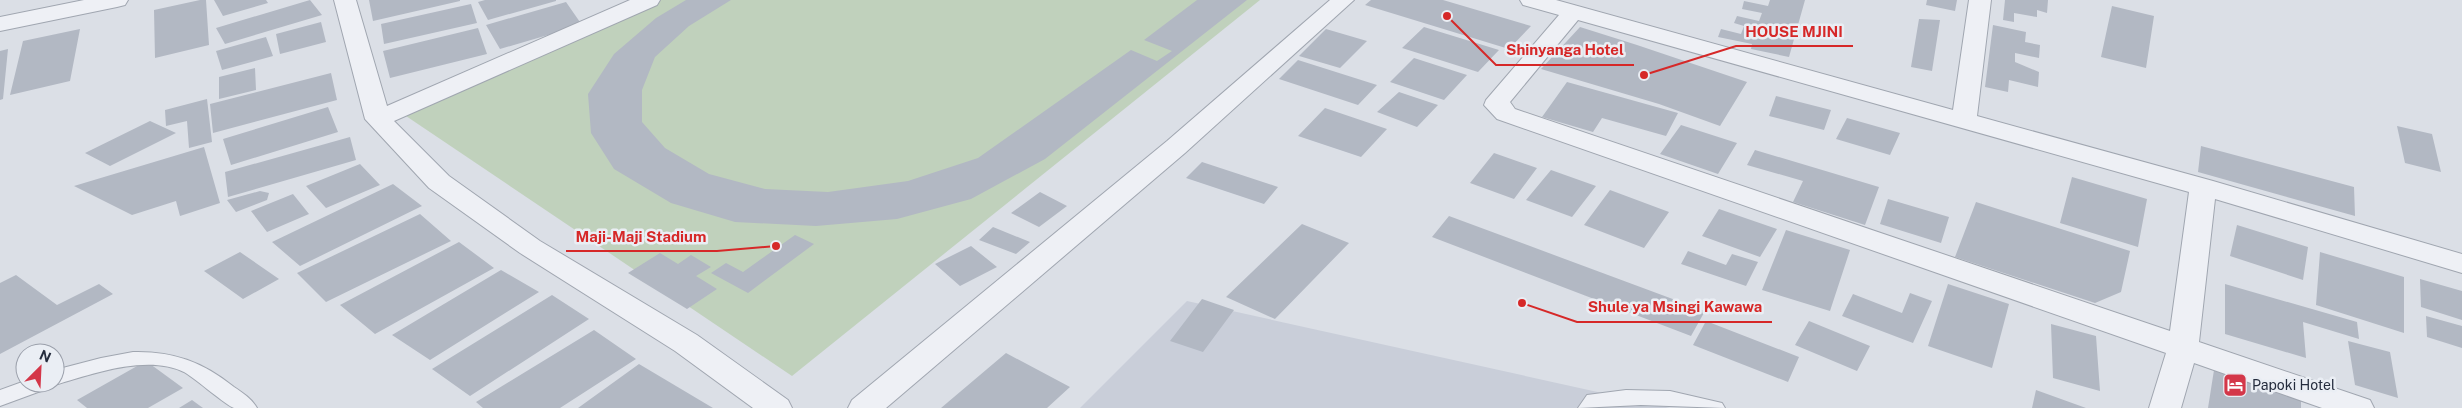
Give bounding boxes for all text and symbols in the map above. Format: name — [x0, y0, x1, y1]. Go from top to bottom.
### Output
callout: HOUSE MJINI — [1736, 16, 1853, 46]
text: HOUSE MJINI — [1745, 23, 1843, 40]
callout: Shinyanga Hotel — [1496, 35, 1634, 65]
text: Shinyanga Hotel — [1506, 41, 1624, 58]
callout: Maji-Maji Stadium — [566, 221, 717, 251]
text: Maji-Maji Stadium — [576, 228, 706, 245]
callout: Shule ya Msingi Kawawa — [1577, 292, 1772, 322]
text: Shule ya Msingi Kawawa — [1588, 298, 1762, 315]
north arrow — [15, 343, 65, 393]
text: N — [37, 347, 54, 366]
hotel icon: Papoki Hotel — [2222, 372, 2248, 398]
place label: Papoki Hotel — [2252, 377, 2335, 393]

